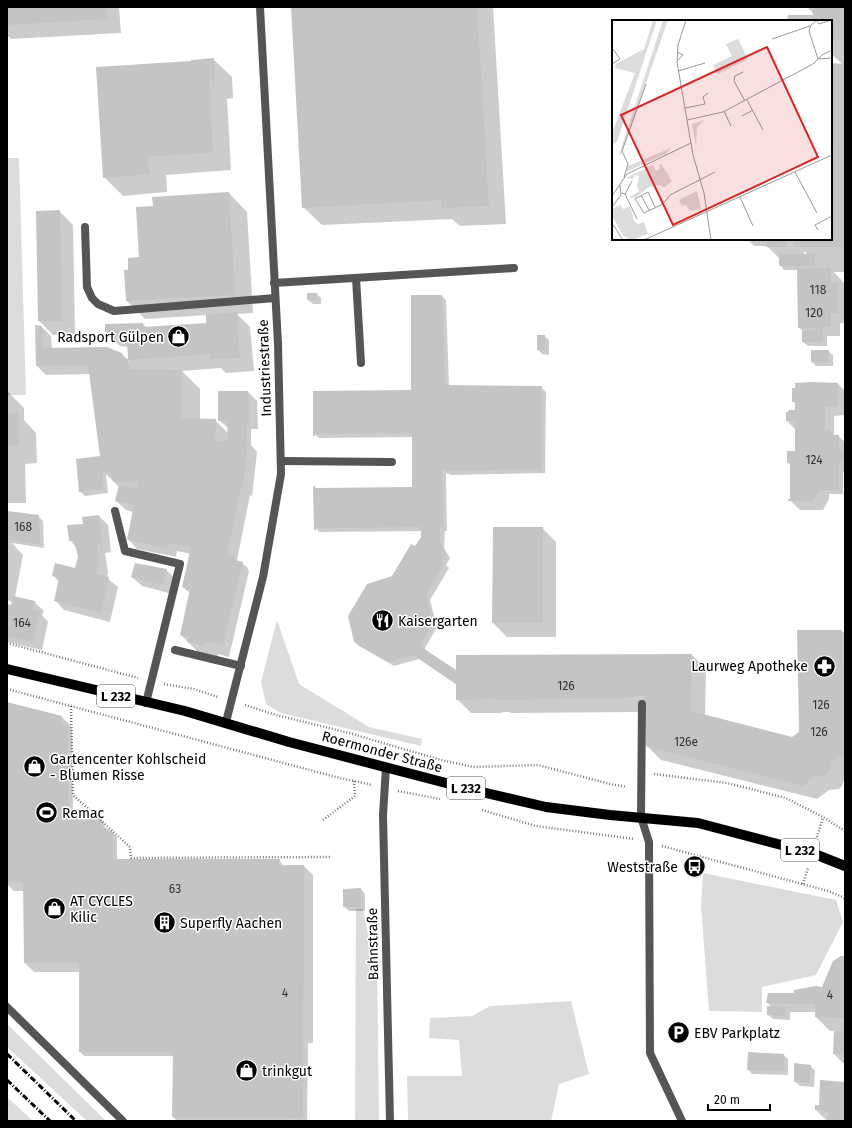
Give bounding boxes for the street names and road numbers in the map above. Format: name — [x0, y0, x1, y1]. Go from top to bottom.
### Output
street label: Industriestraße — [255, 319, 275, 417]
road number: L 232 — [97, 685, 135, 707]
street label: Roermonder Straße — [320, 728, 444, 776]
road number: L 232 — [447, 777, 485, 799]
road number: L 232 — [781, 839, 819, 861]
street label: Bahnstraße — [364, 908, 382, 980]

